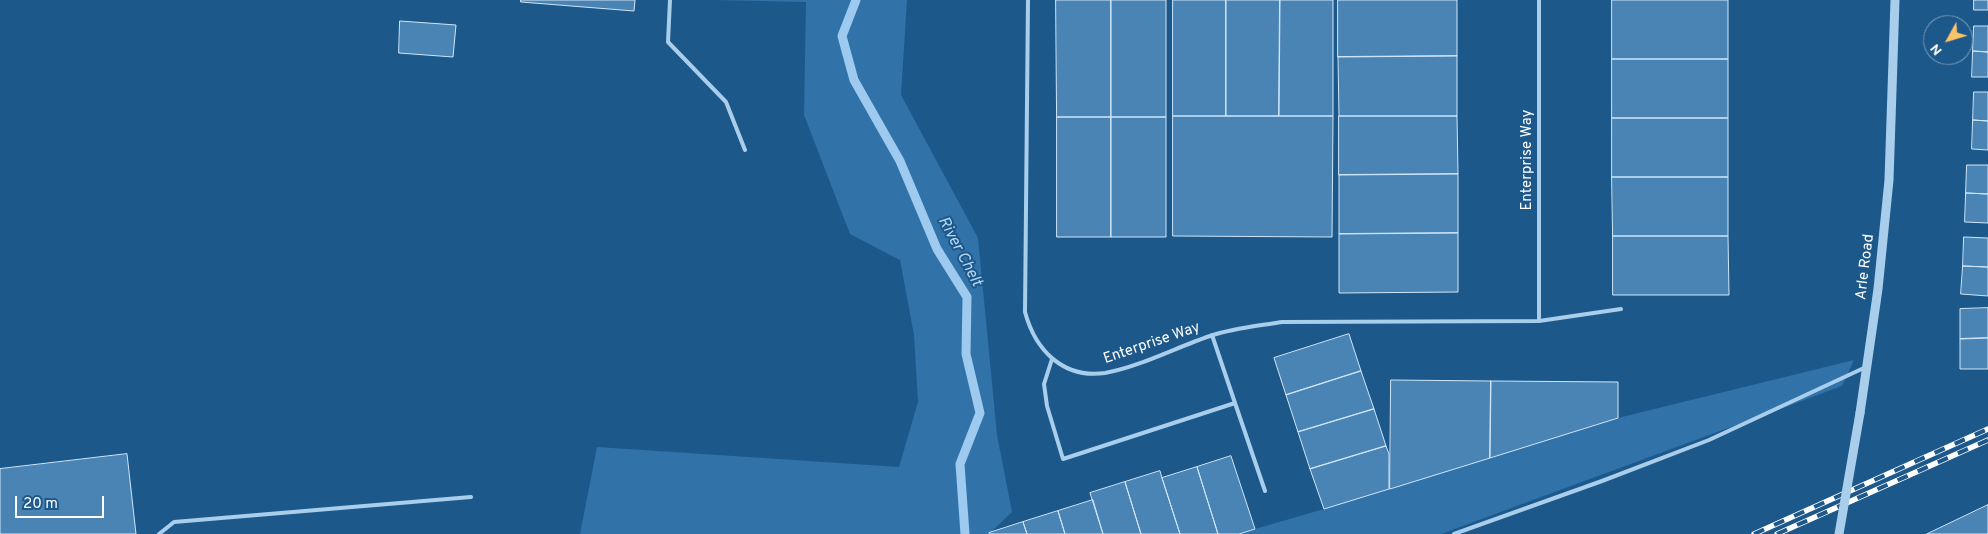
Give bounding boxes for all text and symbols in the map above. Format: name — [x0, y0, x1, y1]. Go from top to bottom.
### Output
north arrow — [1923, 15, 1973, 65]
text: N — [1927, 40, 1947, 58]
street label: Enterprise Way — [1519, 109, 1537, 211]
water label: River Chelt — [933, 214, 985, 290]
street label: Arle Road — [1853, 233, 1879, 301]
street label: Enterprise Way — [1101, 319, 1203, 369]
scale bar — [18, 486, 106, 518]
text: 20 m — [23, 495, 58, 514]

